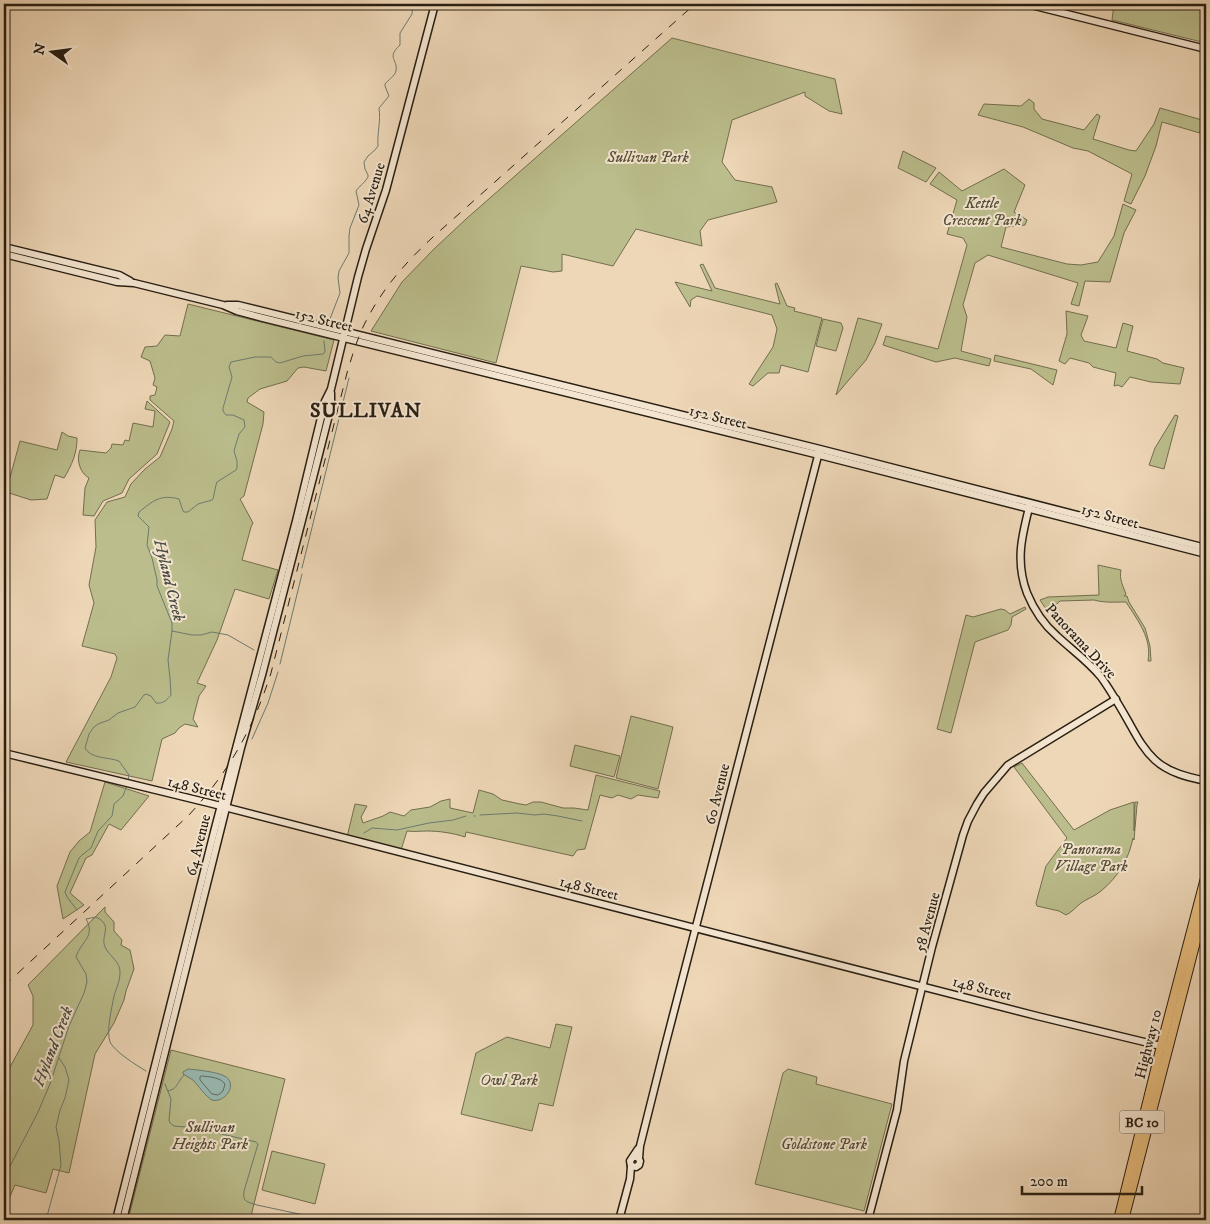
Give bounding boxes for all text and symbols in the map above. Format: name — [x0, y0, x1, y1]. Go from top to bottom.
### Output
north arrow — [28, 28, 78, 78]
text: N — [30, 41, 51, 57]
park label: Sullivan Park — [606, 148, 689, 167]
street label: 64 Avenue — [353, 160, 390, 226]
park label: Kettle Crescent Park — [943, 194, 1022, 230]
street label: 152 Street — [293, 304, 355, 337]
district label: SULLIVAN — [310, 399, 422, 424]
street label: 152 Street — [687, 401, 749, 434]
street label: 152 Street — [1079, 500, 1141, 533]
water label: Hyland Creek — [149, 536, 189, 624]
street label: Panorama Drive — [1041, 600, 1120, 683]
street label: 60 Avenue — [701, 762, 734, 827]
street label: 148 Street — [165, 772, 229, 805]
street label: 64 Avenue — [182, 812, 215, 878]
park label: Panorama Village Park — [1054, 840, 1128, 876]
street label: 148 Street — [557, 872, 621, 905]
street label: 58 Avenue — [910, 890, 945, 954]
street label: 148 Street — [950, 972, 1014, 1005]
water label: Hyland Creek — [28, 1003, 77, 1090]
street label: Highway 10 — [1131, 1007, 1166, 1081]
park label: Owl Park — [480, 1071, 539, 1090]
road number: BC 10 — [1120, 1110, 1164, 1134]
park label: Sullivan Heights Park — [171, 1118, 249, 1154]
park label: Goldstone Park — [781, 1135, 868, 1154]
scale bar — [1022, 1164, 1142, 1196]
text: 200 m — [1030, 1172, 1068, 1191]

